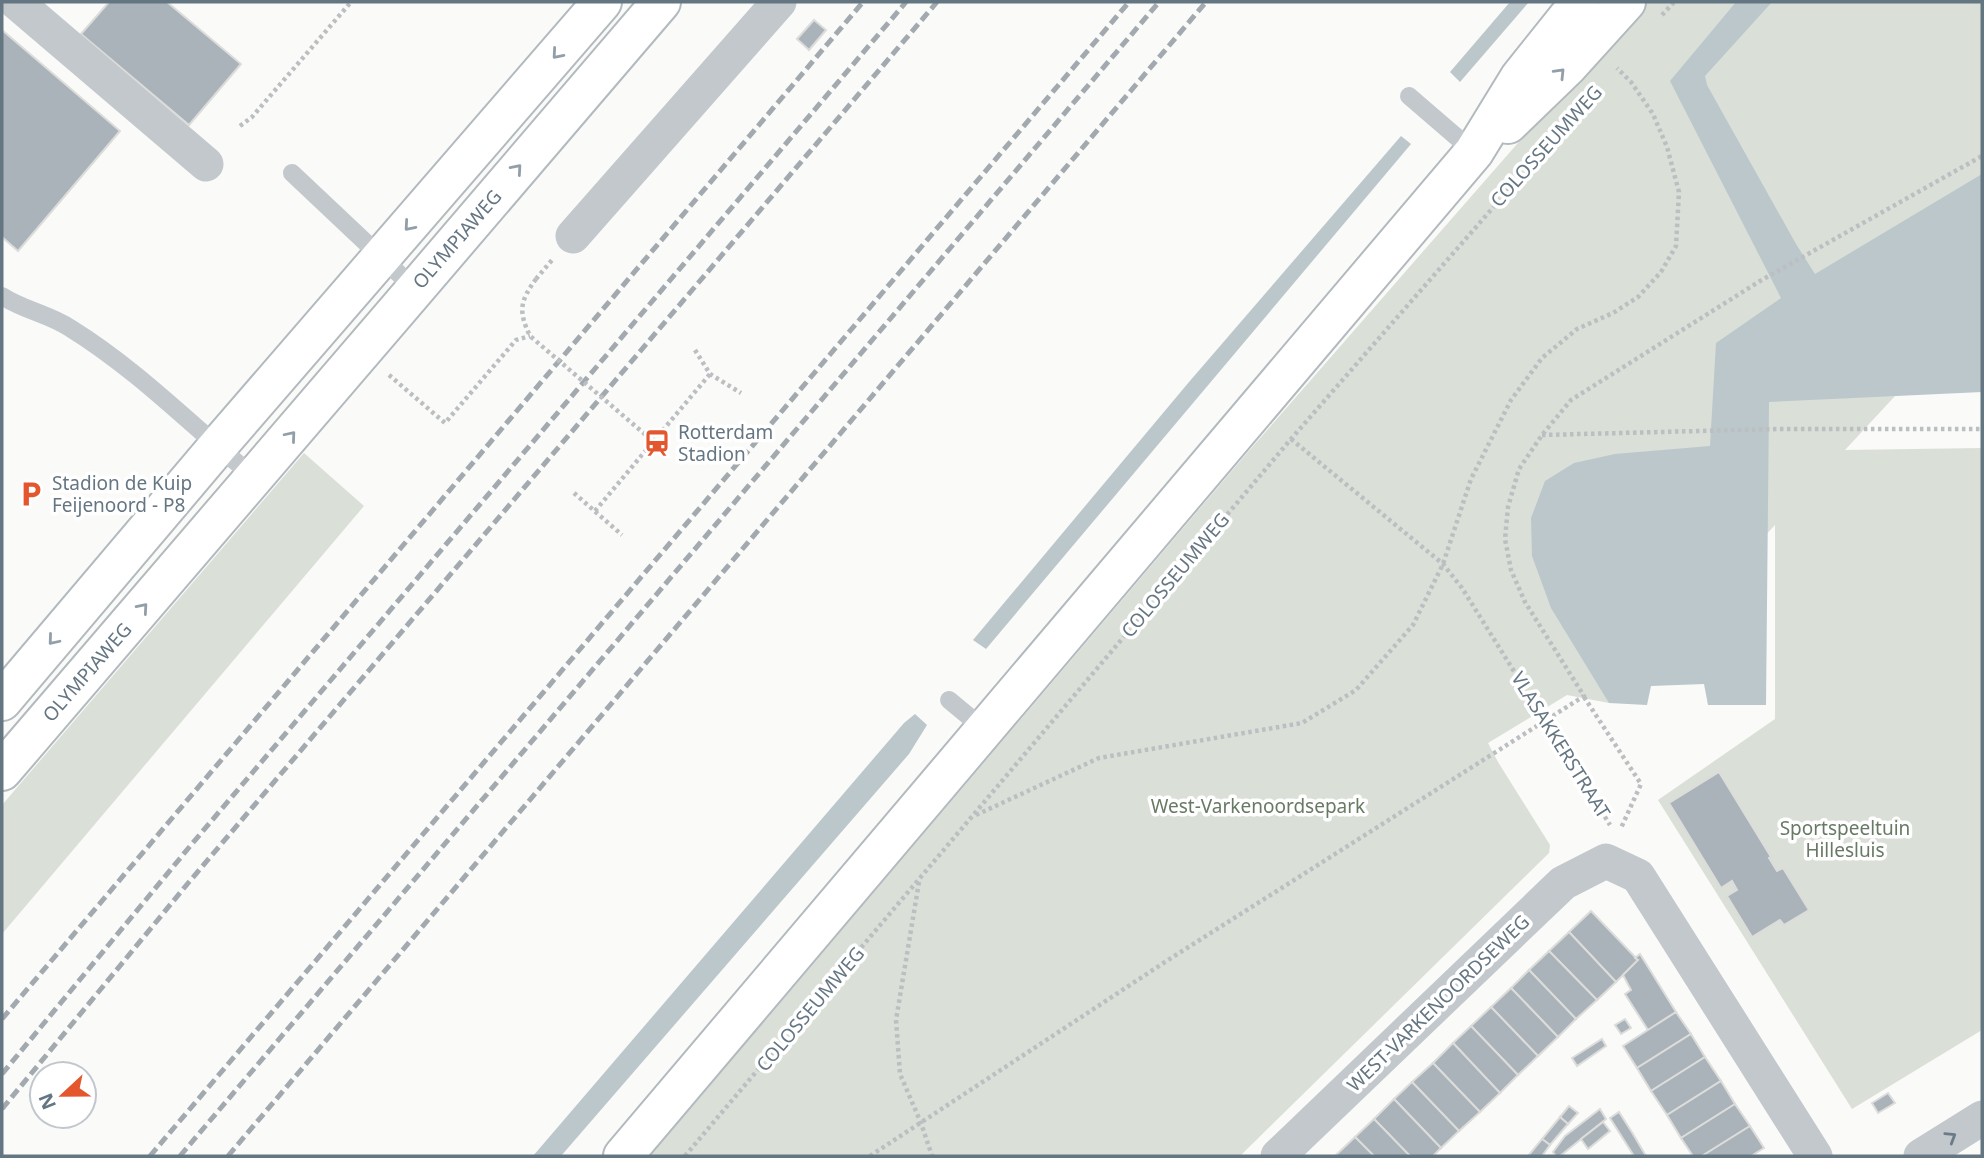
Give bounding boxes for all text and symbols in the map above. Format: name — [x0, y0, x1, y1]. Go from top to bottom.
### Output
one-way arrow — [553, 45, 565, 58]
one-way arrow — [1552, 68, 1565, 81]
street label: COLOSSEUMWEG — [1484, 80, 1608, 212]
one-way arrow — [509, 164, 521, 177]
street label: OLYMPIAWEG — [407, 184, 507, 294]
one-way arrow — [405, 218, 417, 231]
place label: Rotterdam Stadion — [678, 419, 773, 467]
station icon: Rotterdam Stadion — [642, 428, 672, 458]
one-way arrow — [283, 431, 295, 444]
place label: Stadion de Kuip Feijenoord - P8 — [52, 470, 192, 518]
parking icon: Stadion de Kuip Feijenoord - P8 — [16, 479, 46, 509]
street label: COLOSSEUMWEG — [1115, 507, 1235, 643]
one-way arrow — [135, 603, 147, 616]
street label: OLYMPIAWEG — [37, 617, 137, 727]
one-way arrow — [49, 632, 61, 645]
street label: VLASAKKERSTRAAT — [1505, 667, 1617, 824]
park label: West-Varkenoordsepark — [1151, 793, 1365, 819]
park label: Sportspeeltuin Hillesluis — [1780, 815, 1910, 863]
street label: WEST-VARKENOORDSEWEG — [1341, 909, 1535, 1097]
street label: COLOSSEUMWEG — [750, 941, 870, 1077]
north arrow — [28, 1060, 98, 1130]
text: N — [32, 1089, 62, 1113]
one-way arrow — [1944, 1133, 1957, 1146]

